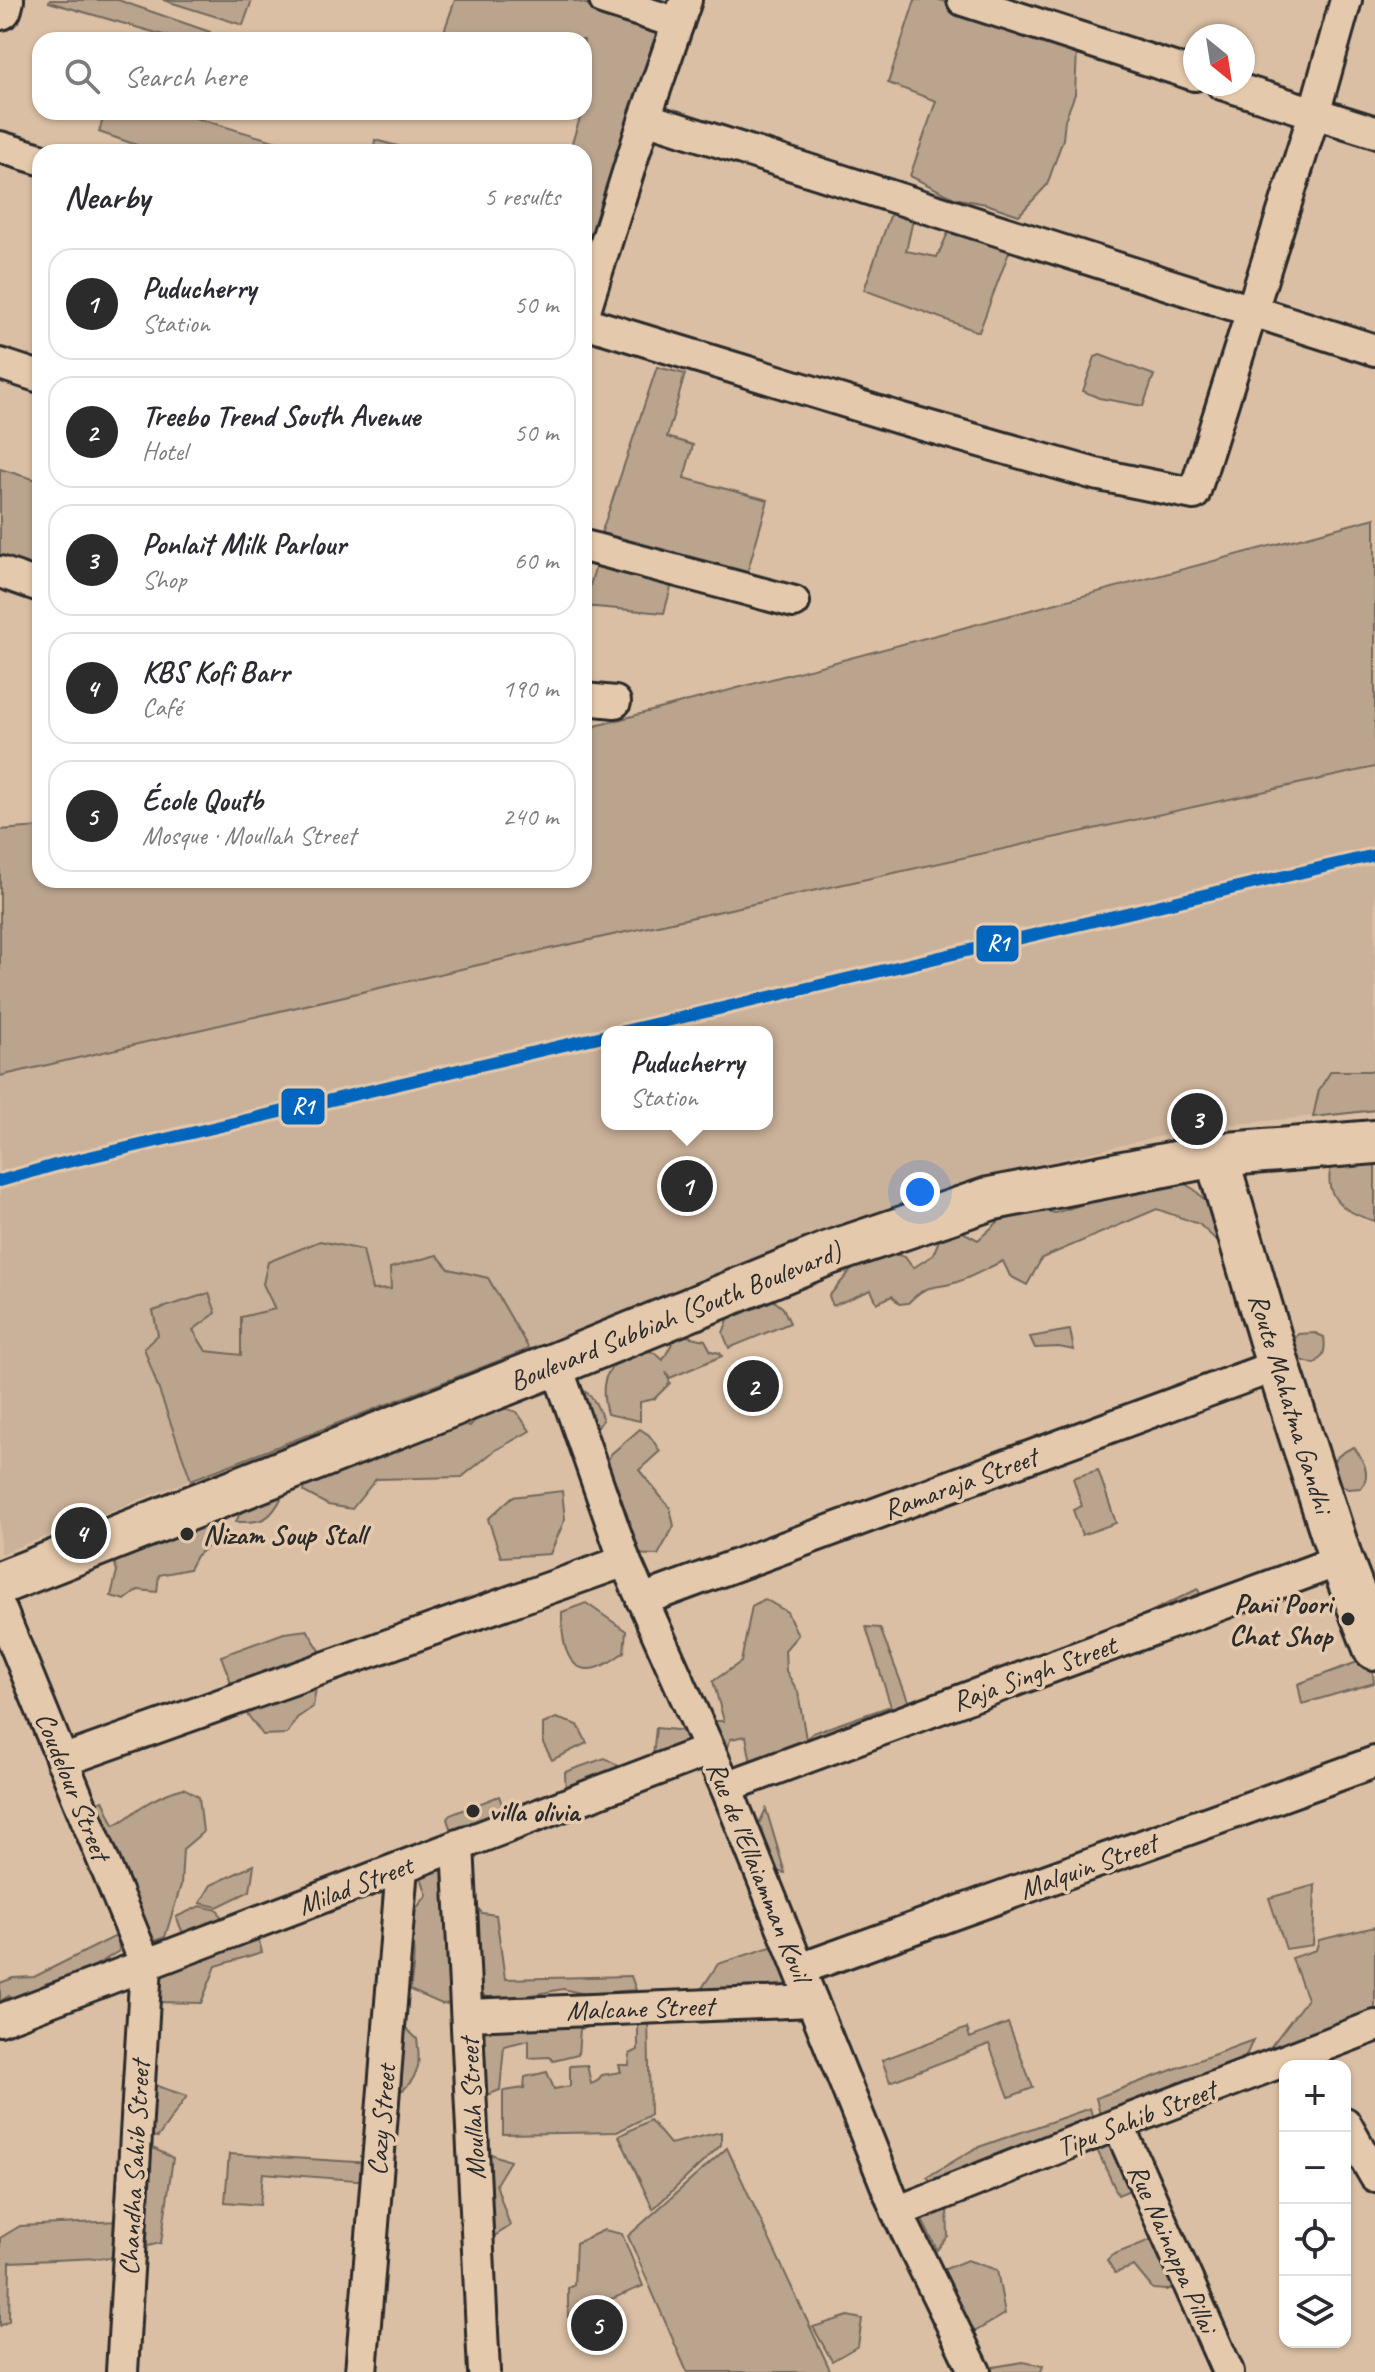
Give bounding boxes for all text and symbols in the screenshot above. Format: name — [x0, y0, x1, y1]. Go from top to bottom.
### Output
north arrow — [1183, 24, 1255, 96]
search box — [32, 32, 592, 120]
icon: search — [60, 54, 104, 98]
text: Search here — [124, 57, 246, 95]
text: Nearby — [64, 175, 150, 218]
text: 5 results — [484, 180, 560, 213]
text: Puducherry — [142, 269, 256, 307]
text: 1 — [86, 288, 98, 321]
text: 50 m — [514, 288, 558, 321]
text: Station — [142, 307, 209, 340]
text: Treebo Trend South Avenue — [142, 397, 420, 435]
text: 2 — [86, 416, 98, 449]
text: 50 m — [514, 416, 558, 449]
text: Hotel — [142, 435, 187, 468]
text: Ponlait Milk Parlour — [142, 525, 346, 563]
text: 3 — [86, 544, 98, 577]
text: 60 m — [514, 544, 558, 577]
text: Shop — [142, 563, 186, 596]
text: KBS Kofi Barr — [142, 653, 289, 691]
text: 4 — [86, 672, 98, 705]
text: 190 m — [502, 672, 558, 705]
text: Café — [142, 691, 182, 724]
text: École Qoutb — [142, 781, 263, 819]
text: 5 — [86, 800, 98, 833]
text: 240 m — [502, 800, 558, 833]
text: Mosque · Moullah Street — [142, 819, 356, 852]
line badge: R1 — [975, 924, 1020, 963]
text: R1 — [987, 930, 1011, 958]
popup — [601, 1026, 773, 1130]
text: Puducherry — [630, 1043, 744, 1081]
text: Station — [630, 1081, 698, 1114]
line badge: R1 — [280, 1087, 326, 1126]
pin: 3 — [1171, 1089, 1223, 1149]
text: R1 — [292, 1093, 316, 1121]
pin: 1 — [661, 1156, 713, 1216]
your location — [900, 1172, 940, 1212]
street label: Boulevard Subbiah (South Boulevard) — [504, 1233, 848, 1399]
street label: Route Mahatma Gandhi — [1241, 1289, 1342, 1520]
pin: 2 — [727, 1356, 779, 1416]
street label: Ramaraja Street — [878, 1438, 1045, 1527]
pin: 4 — [55, 1503, 107, 1563]
place label: Nizam Soup Stall — [203, 1517, 371, 1552]
marker: Nizam Soup Stall — [178, 1525, 196, 1543]
place label: Pani Poori Chat Shop — [1229, 1586, 1336, 1653]
marker: Pani Poori Chat Shop — [1339, 1610, 1357, 1628]
street label: Raja Singh Street — [947, 1626, 1123, 1719]
street label: Coudelour Street — [27, 1707, 120, 1869]
street label: Rue de l'Ellaiamman Kovil — [699, 1756, 821, 1991]
place label: villa olivia — [489, 1794, 582, 1829]
marker: villa olivia — [464, 1802, 482, 1820]
street label: Malquin Street — [1015, 1824, 1165, 1907]
street label: Milad Street — [293, 1846, 420, 1923]
street label: Malcane Street — [566, 1988, 718, 2028]
street label: Moullah Street — [451, 2034, 493, 2181]
street label: Chandha Sahib Street — [111, 2056, 157, 2277]
street label: Cazy Street — [359, 2060, 404, 2177]
map controls — [1279, 2060, 1351, 2348]
button: + — [1279, 2060, 1351, 2132]
street label: Tipu Sahib Street — [1051, 2070, 1224, 2164]
button: − — [1279, 2132, 1351, 2204]
street label: Rue Nainappa Pillai — [1120, 2158, 1227, 2341]
button: locate — [1279, 2204, 1351, 2276]
button: layers — [1279, 2276, 1351, 2348]
pin: 5 — [571, 2295, 623, 2355]

